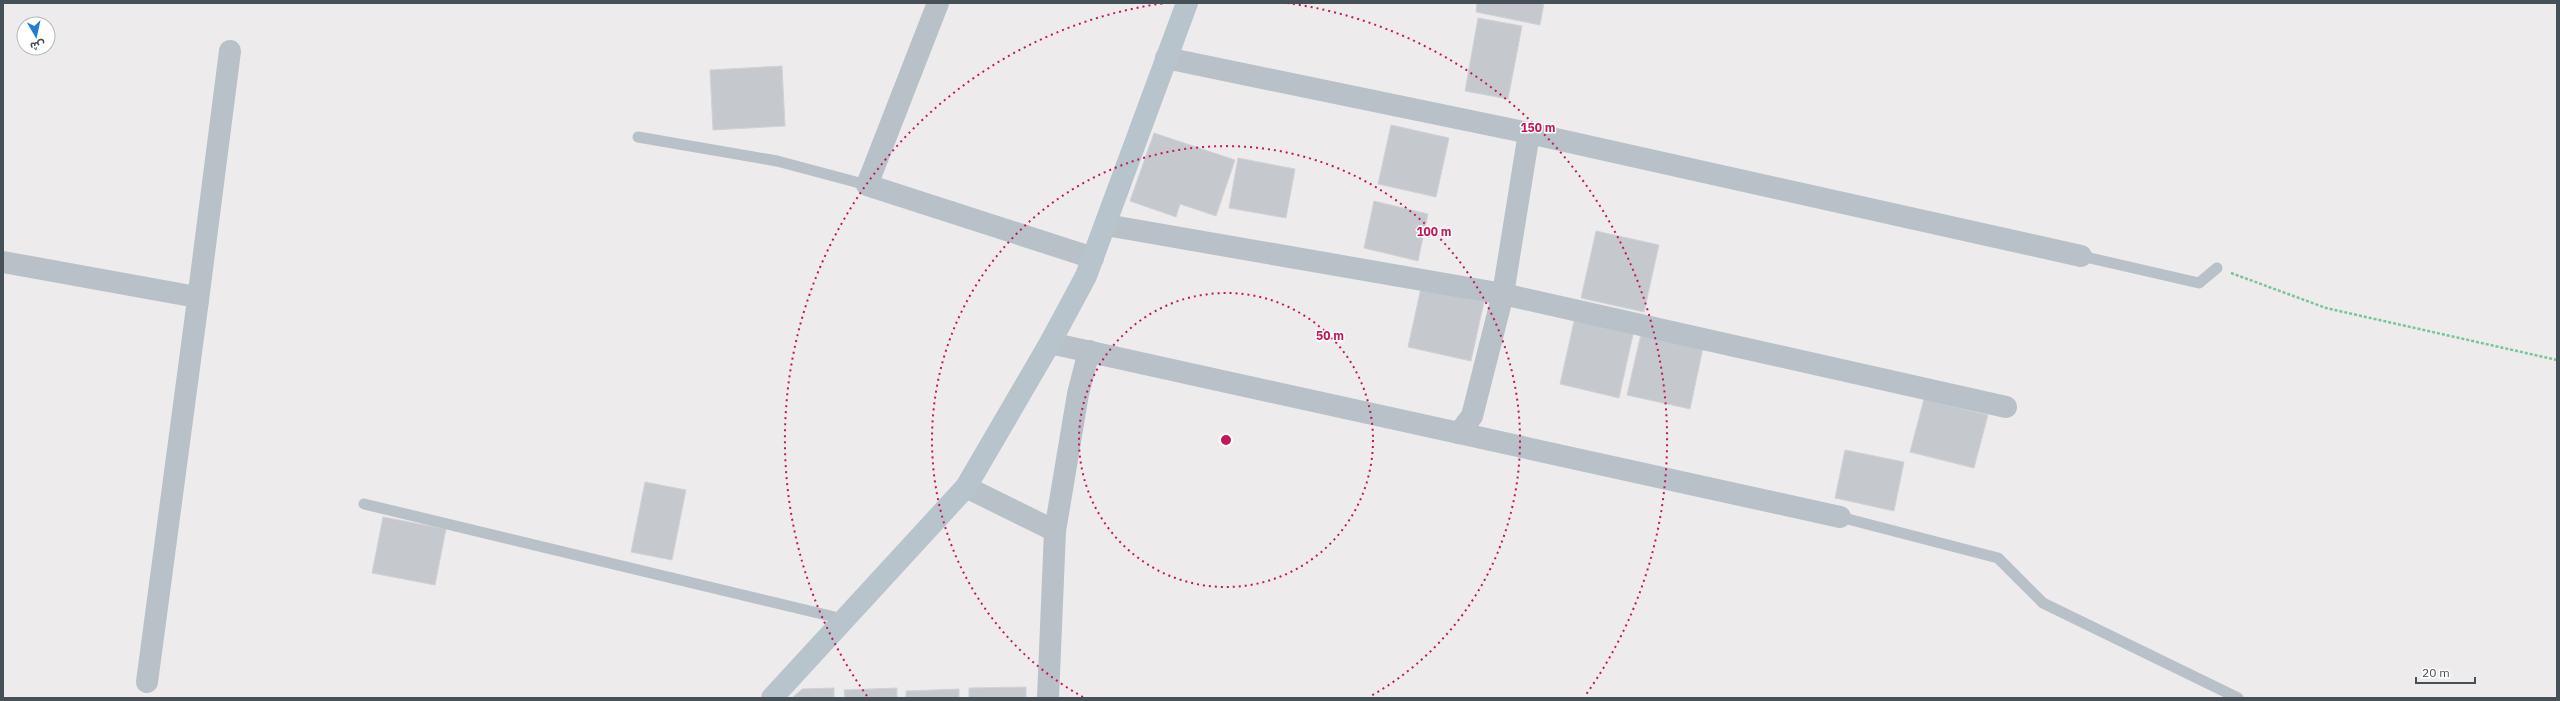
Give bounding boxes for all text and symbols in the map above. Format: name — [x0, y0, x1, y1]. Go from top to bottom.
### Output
north arrow — [16, 16, 56, 56]
text: ش — [29, 38, 46, 54]
text: 150 m — [1520, 120, 1556, 135]
text: 100 m — [1416, 224, 1452, 239]
text: 50 m — [1316, 328, 1344, 343]
centre of rings — [1219, 433, 1233, 447]
scale bar — [2416, 659, 2475, 685]
text: 20 m — [2422, 665, 2450, 680]

